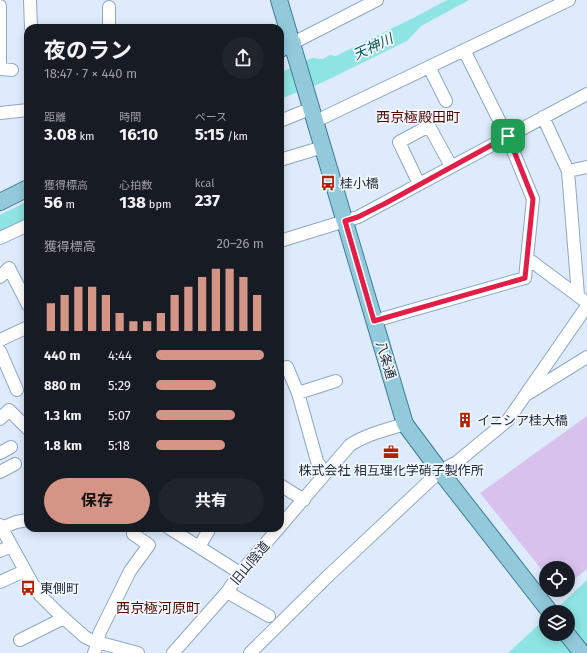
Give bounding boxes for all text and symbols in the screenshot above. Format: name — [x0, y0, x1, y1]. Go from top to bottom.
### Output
water label: 天神川 — [350, 30, 397, 64]
text: 夜のラン — [44, 37, 132, 64]
button: share — [222, 37, 264, 79]
text: 18:47 · 7 × 440 m — [44, 66, 137, 81]
district label: 西京極殿田町 — [376, 109, 460, 126]
text: 距離 — [44, 111, 66, 124]
text: 時間 — [119, 111, 141, 124]
text: ペース — [195, 111, 227, 124]
pin — [491, 119, 525, 153]
text: 3.08 — [44, 124, 77, 145]
text: 16:10 — [119, 124, 158, 145]
text: 5:15 — [195, 124, 224, 145]
icon: arrive — [497, 125, 519, 147]
text: km — [77, 130, 95, 143]
text: /km — [224, 130, 248, 143]
bus stop icon: 桂小橋 — [319, 174, 337, 192]
place label: 桂小橋 — [340, 176, 379, 191]
text: kcal — [195, 177, 214, 190]
text: 獲得標高 — [44, 179, 88, 192]
text: 心拍数 — [119, 179, 152, 192]
text: 237 — [195, 190, 220, 211]
text: 56 — [44, 192, 63, 213]
text: 138 — [119, 192, 146, 213]
text: m — [63, 198, 75, 211]
text: bpm — [146, 198, 171, 211]
text: 20–26 m — [216, 236, 264, 251]
text: 獲得標高 — [44, 239, 96, 254]
street label: 八条通 — [373, 339, 399, 381]
text: 440 m — [44, 348, 80, 363]
text: 4:44 — [108, 348, 132, 363]
text: 880 m — [44, 378, 81, 393]
text: 5:29 — [108, 378, 131, 393]
text: 1.3 km — [44, 408, 81, 423]
text: 5:07 — [108, 408, 130, 423]
building icon: イニシア桂大橋 — [456, 411, 474, 429]
place label: イニシア桂大橋 — [477, 413, 568, 428]
text: 1.8 km — [44, 438, 82, 453]
text: 5:18 — [108, 438, 130, 453]
office icon: 株式会社 相互理化学硝子製作所 — [382, 443, 400, 461]
place label: 株式会社 相互理化学硝子製作所 — [298, 463, 484, 478]
button: 保存 — [44, 478, 150, 524]
button: 共有 — [158, 478, 264, 524]
street label: 旧山陰道 — [228, 538, 272, 588]
map controls — [539, 561, 575, 641]
button: locate — [539, 561, 575, 597]
bus stop icon: 東側町 — [19, 579, 37, 597]
place label: 東側町 — [40, 581, 79, 596]
district label: 西京極河原町 — [116, 600, 200, 617]
button: layers — [539, 605, 575, 641]

